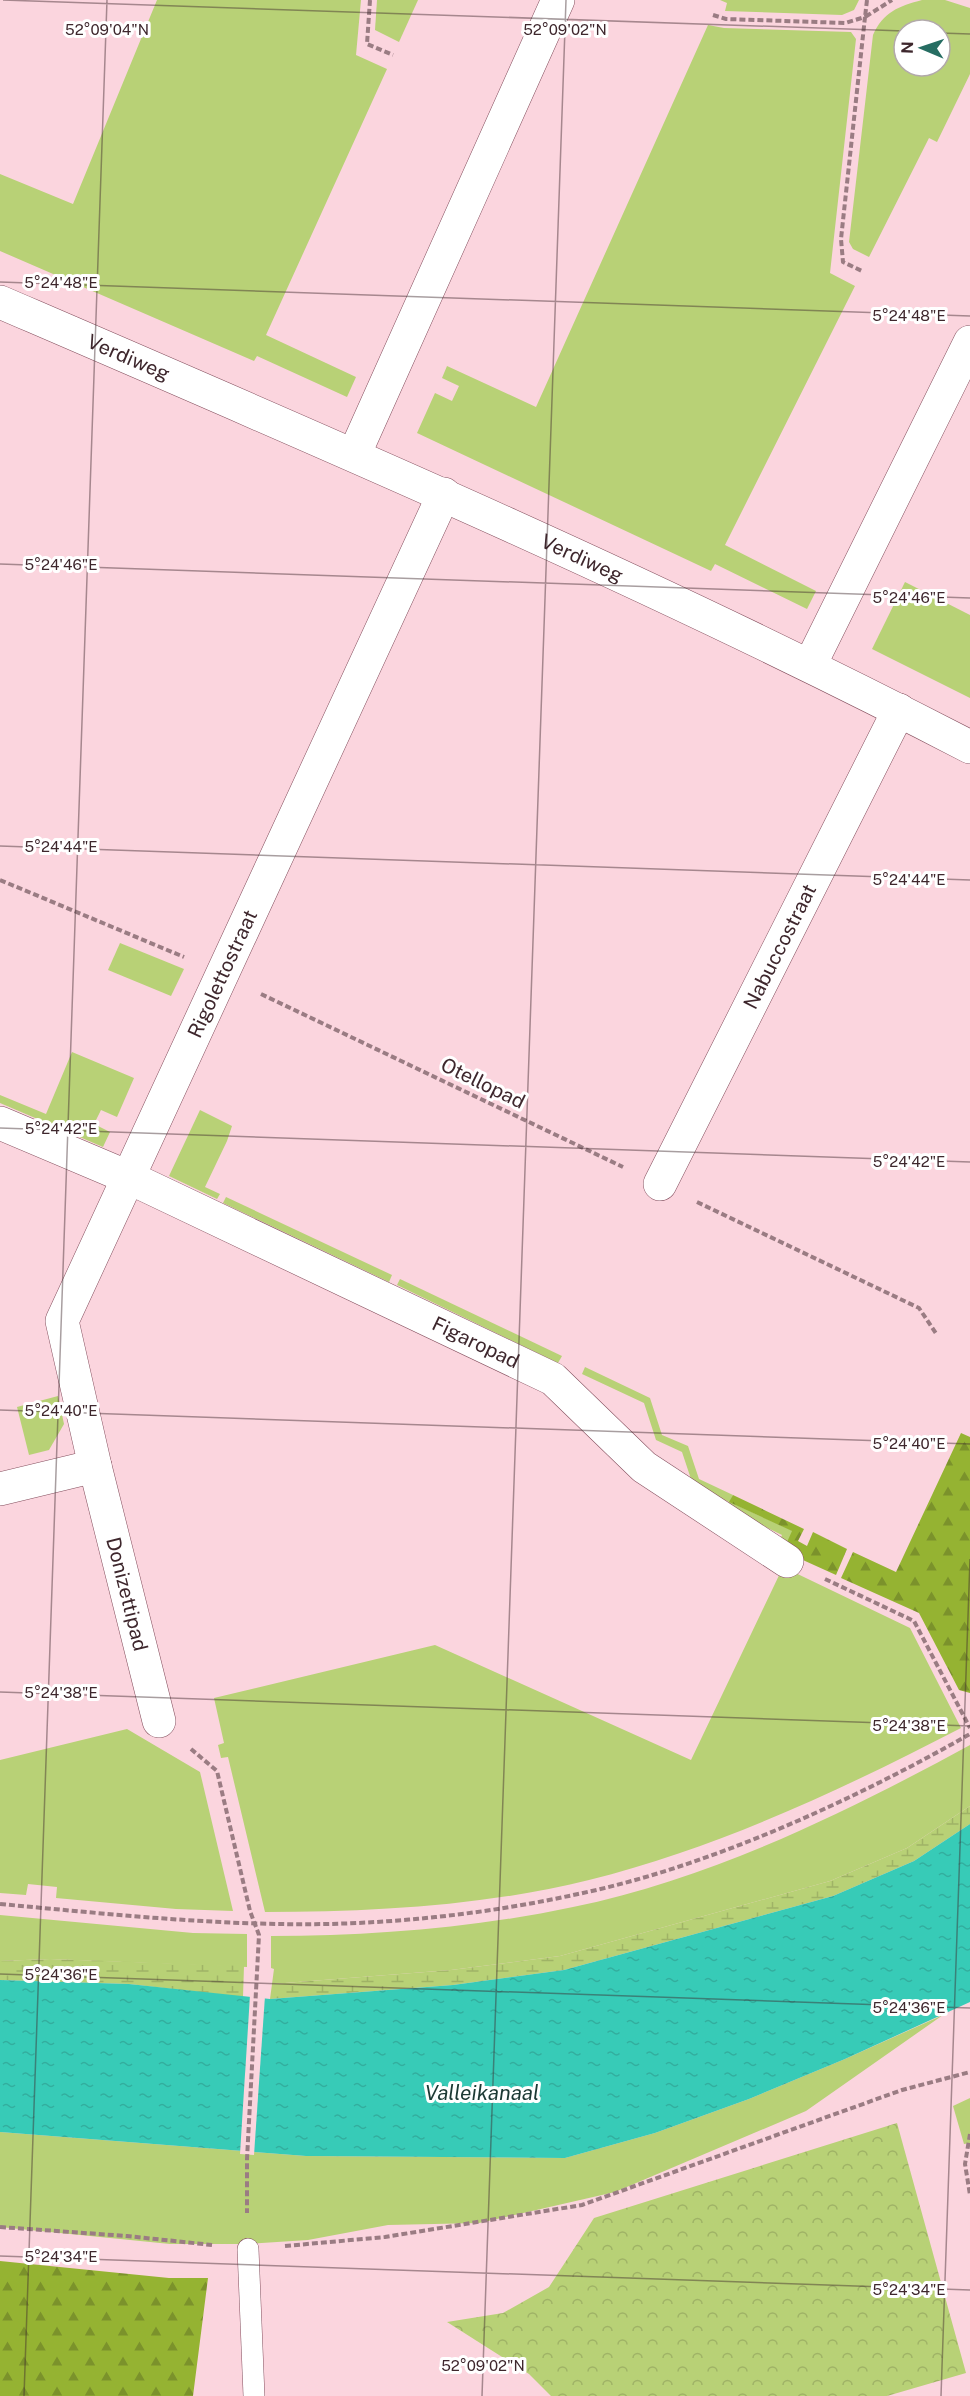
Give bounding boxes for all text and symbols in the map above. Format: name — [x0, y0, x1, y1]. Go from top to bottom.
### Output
north arrow — [892, 18, 952, 78]
text: 52°09'04"N — [65, 21, 149, 38]
text: 52°09'02"N — [523, 21, 607, 38]
text: N — [898, 41, 917, 54]
text: 5°24'48"E — [24, 274, 98, 291]
text: 5°24'48"E — [872, 307, 946, 324]
street label: Verdiweg — [84, 329, 174, 386]
street label: Verdiweg — [537, 529, 627, 588]
text: 5°24'46"E — [24, 556, 98, 573]
text: 5°24'46"E — [872, 589, 946, 606]
text: 5°24'44"E — [24, 838, 98, 855]
text: 5°24'44"E — [872, 871, 946, 888]
street label: Nabuccostraat — [738, 880, 821, 1013]
street label: Rigolettostraat — [182, 906, 262, 1042]
street label: Otellopad — [437, 1052, 529, 1114]
text: 5°24'42"E — [25, 1120, 97, 1137]
text: 5°24'42"E — [873, 1153, 945, 1170]
street label: Figaropad — [428, 1311, 523, 1373]
text: 5°24'40"E — [25, 1402, 97, 1419]
text: 5°24'40"E — [873, 1435, 945, 1452]
street label: Donizettipad — [101, 1535, 153, 1653]
text: 5°24'38"E — [24, 1684, 98, 1701]
text: 5°24'38"E — [872, 1717, 946, 1734]
text: 5°24'36"E — [24, 1966, 98, 1983]
text: 5°24'36"E — [872, 1999, 946, 2016]
water label: Valleikanaal — [425, 2080, 539, 2105]
text: 5°24'34"E — [24, 2248, 98, 2265]
text: 5°24'34"E — [872, 2281, 946, 2298]
text: 52°09'02"N — [441, 2357, 525, 2374]

